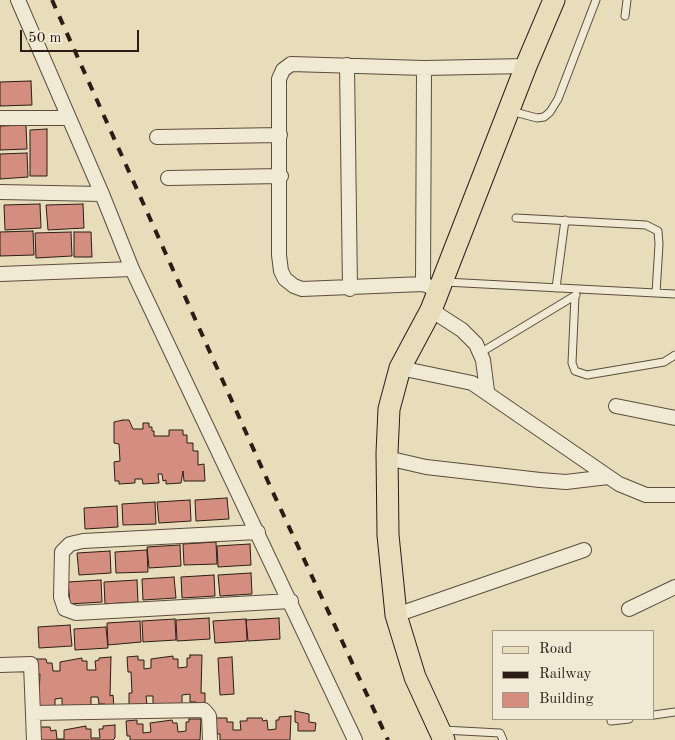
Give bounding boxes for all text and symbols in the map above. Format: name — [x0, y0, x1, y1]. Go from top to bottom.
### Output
scale bar — [22, 20, 141, 52]
text: 50 m — [28, 31, 62, 46]
legend — [492, 630, 655, 720]
text: Road — [539, 642, 572, 657]
text: Railway — [539, 667, 592, 682]
text: Building — [539, 692, 594, 707]

